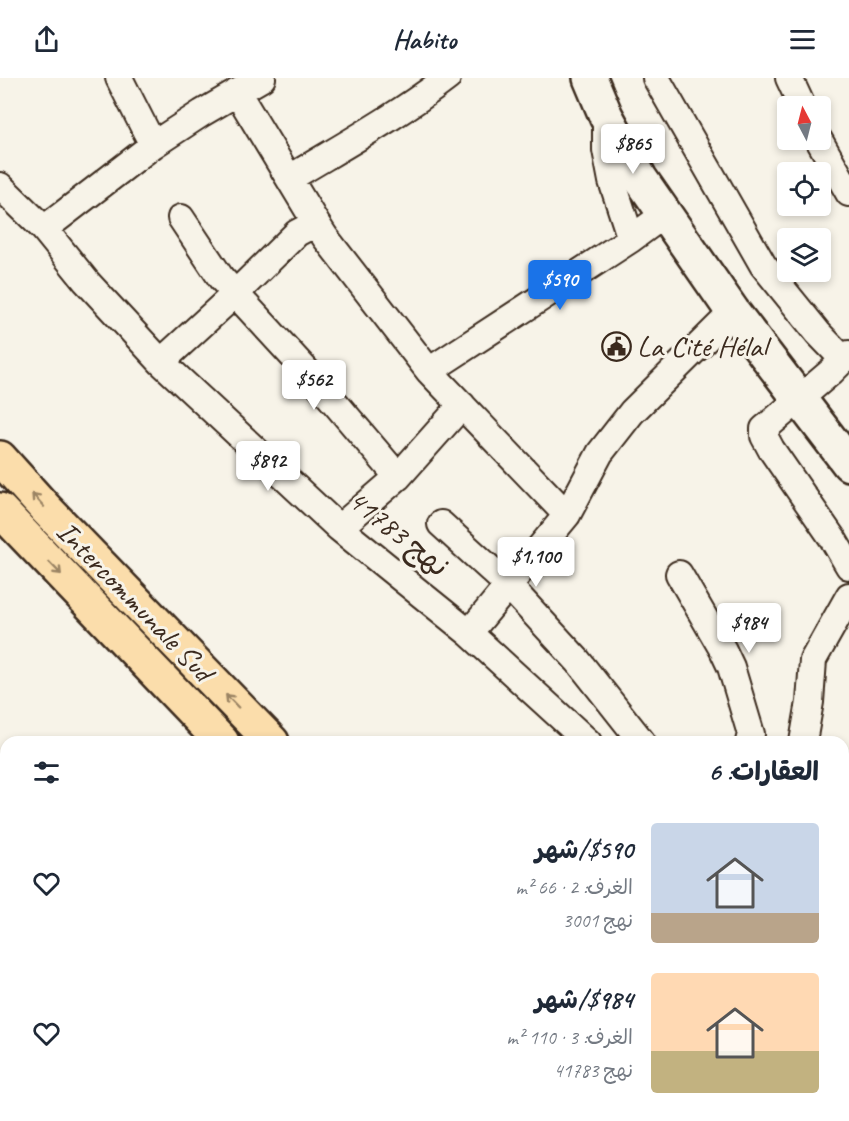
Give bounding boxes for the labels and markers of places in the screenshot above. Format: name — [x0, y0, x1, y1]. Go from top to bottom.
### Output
pin: $865 — [597, 124, 669, 175]
pin: $590 — [524, 260, 596, 311]
place label: La Cité Hélal — [637, 327, 772, 365]
public building icon: La Cité Hélal — [600, 330, 632, 362]
pin: $562 — [278, 360, 350, 411]
pin: $892 — [232, 441, 304, 492]
pin: $1,100 — [487, 537, 585, 588]
pin: $984 — [713, 603, 785, 654]

